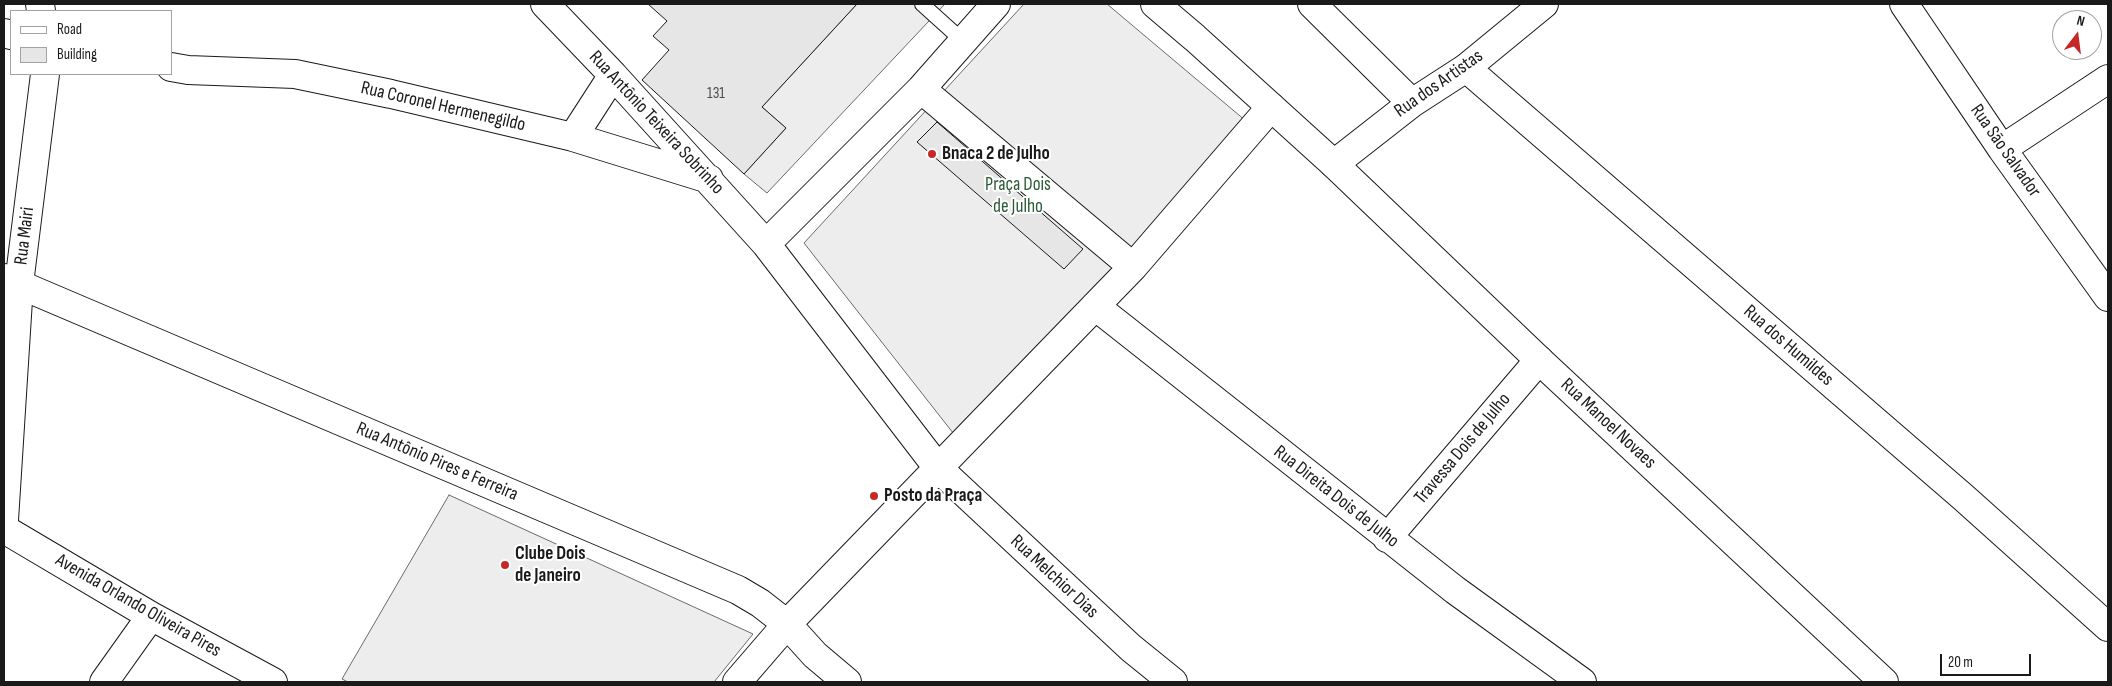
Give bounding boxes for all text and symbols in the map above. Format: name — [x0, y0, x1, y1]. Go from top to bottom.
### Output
legend — [10, 10, 172, 75]
north arrow — [2052, 10, 2102, 60]
text: N — [2075, 12, 2087, 30]
text: Road — [57, 20, 82, 39]
text: Building — [57, 45, 97, 64]
street label: Rua dos Artistas — [1390, 45, 1488, 123]
street label: Rua Antônio Teixeira Sobrinho — [584, 46, 728, 200]
street label: Rua Coronel Hermenegildo — [359, 77, 527, 137]
house number: 131 — [707, 84, 725, 104]
street label: Rua São Salvador — [1965, 100, 2045, 202]
place label: Bnaca 2 de Julho — [942, 143, 1050, 165]
marker: Bnaca 2 de Julho — [926, 148, 938, 160]
park label: Praça Dois de Julho — [985, 174, 1051, 218]
street label: Rua Mairi — [10, 206, 40, 266]
street label: Rua dos Humildes — [1738, 301, 1838, 391]
street label: Rua Manoel Novaes — [1556, 374, 1660, 474]
street label: Travessa Dois de Julho — [1410, 389, 1516, 509]
street label: Rua Antônio Pires e Ferreira — [353, 418, 521, 506]
street label: Rua Direita Dois de Julho — [1269, 441, 1403, 553]
place label: Posto da Praça — [884, 485, 982, 507]
marker: Posto da Praça — [868, 490, 880, 502]
street label: Rua Melchior Dias — [1005, 530, 1103, 624]
place label: Clube Dois de Janeiro — [515, 543, 586, 587]
street label: Avenida Orlando Oliveira Pires — [51, 549, 225, 663]
marker: Clube Dois de Janeiro — [499, 559, 511, 571]
scale bar — [1942, 644, 2033, 676]
text: 20 m — [1948, 653, 1973, 672]

